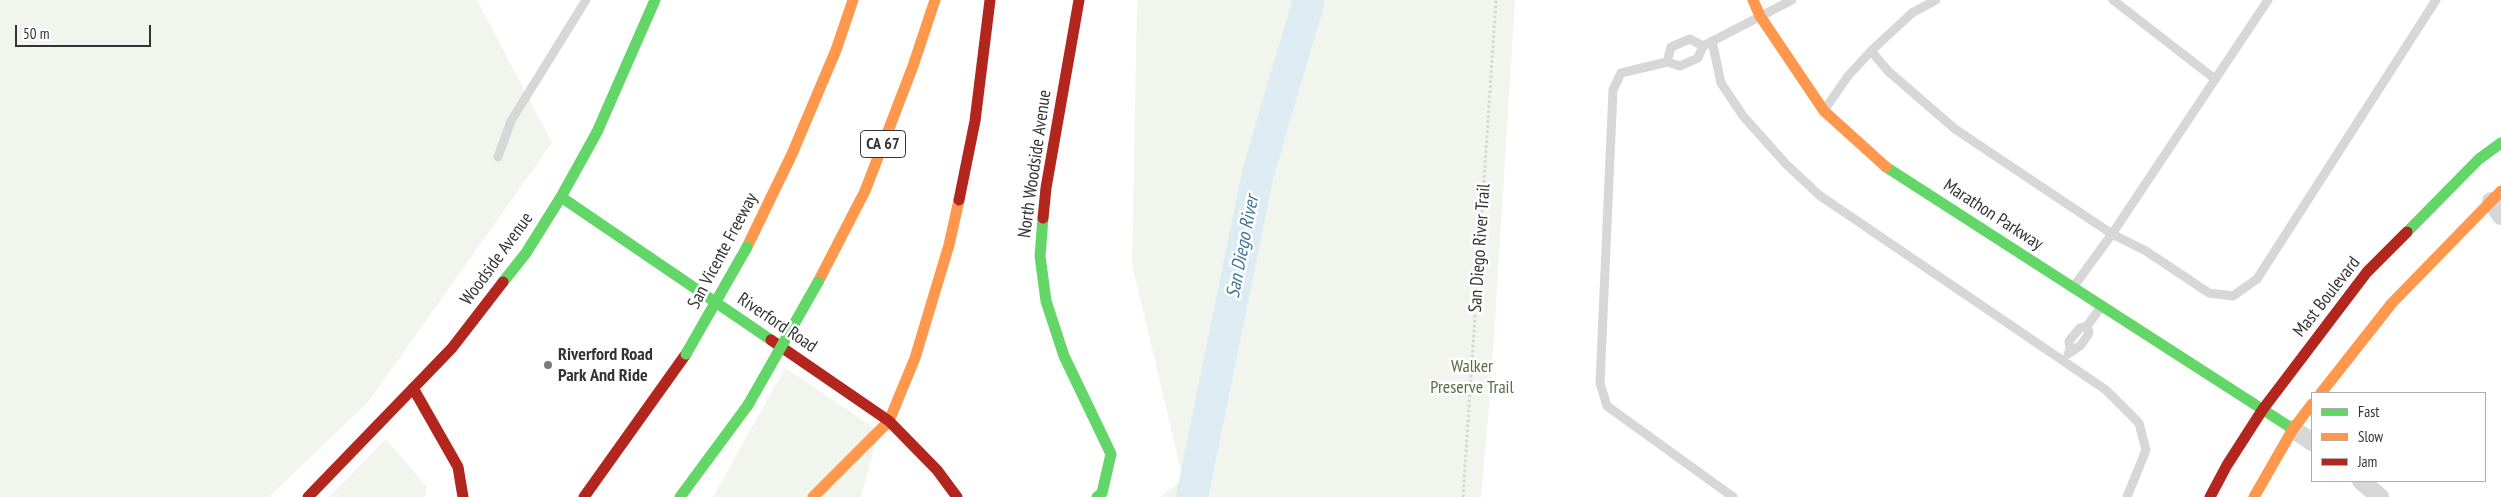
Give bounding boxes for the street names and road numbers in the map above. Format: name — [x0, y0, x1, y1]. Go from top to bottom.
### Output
street label: North Woodside Avenue — [1014, 89, 1056, 239]
road number: CA 67 — [860, 130, 906, 158]
street label: Marathon Parkway — [1939, 175, 2047, 255]
street label: San Diego River Trail — [1465, 183, 1495, 313]
street label: San Vicente Freeway — [683, 189, 763, 313]
street label: Woodside Avenue — [456, 208, 538, 310]
street label: Mast Boulevard — [2289, 253, 2365, 341]
street label: Riverford Road — [733, 288, 821, 358]

